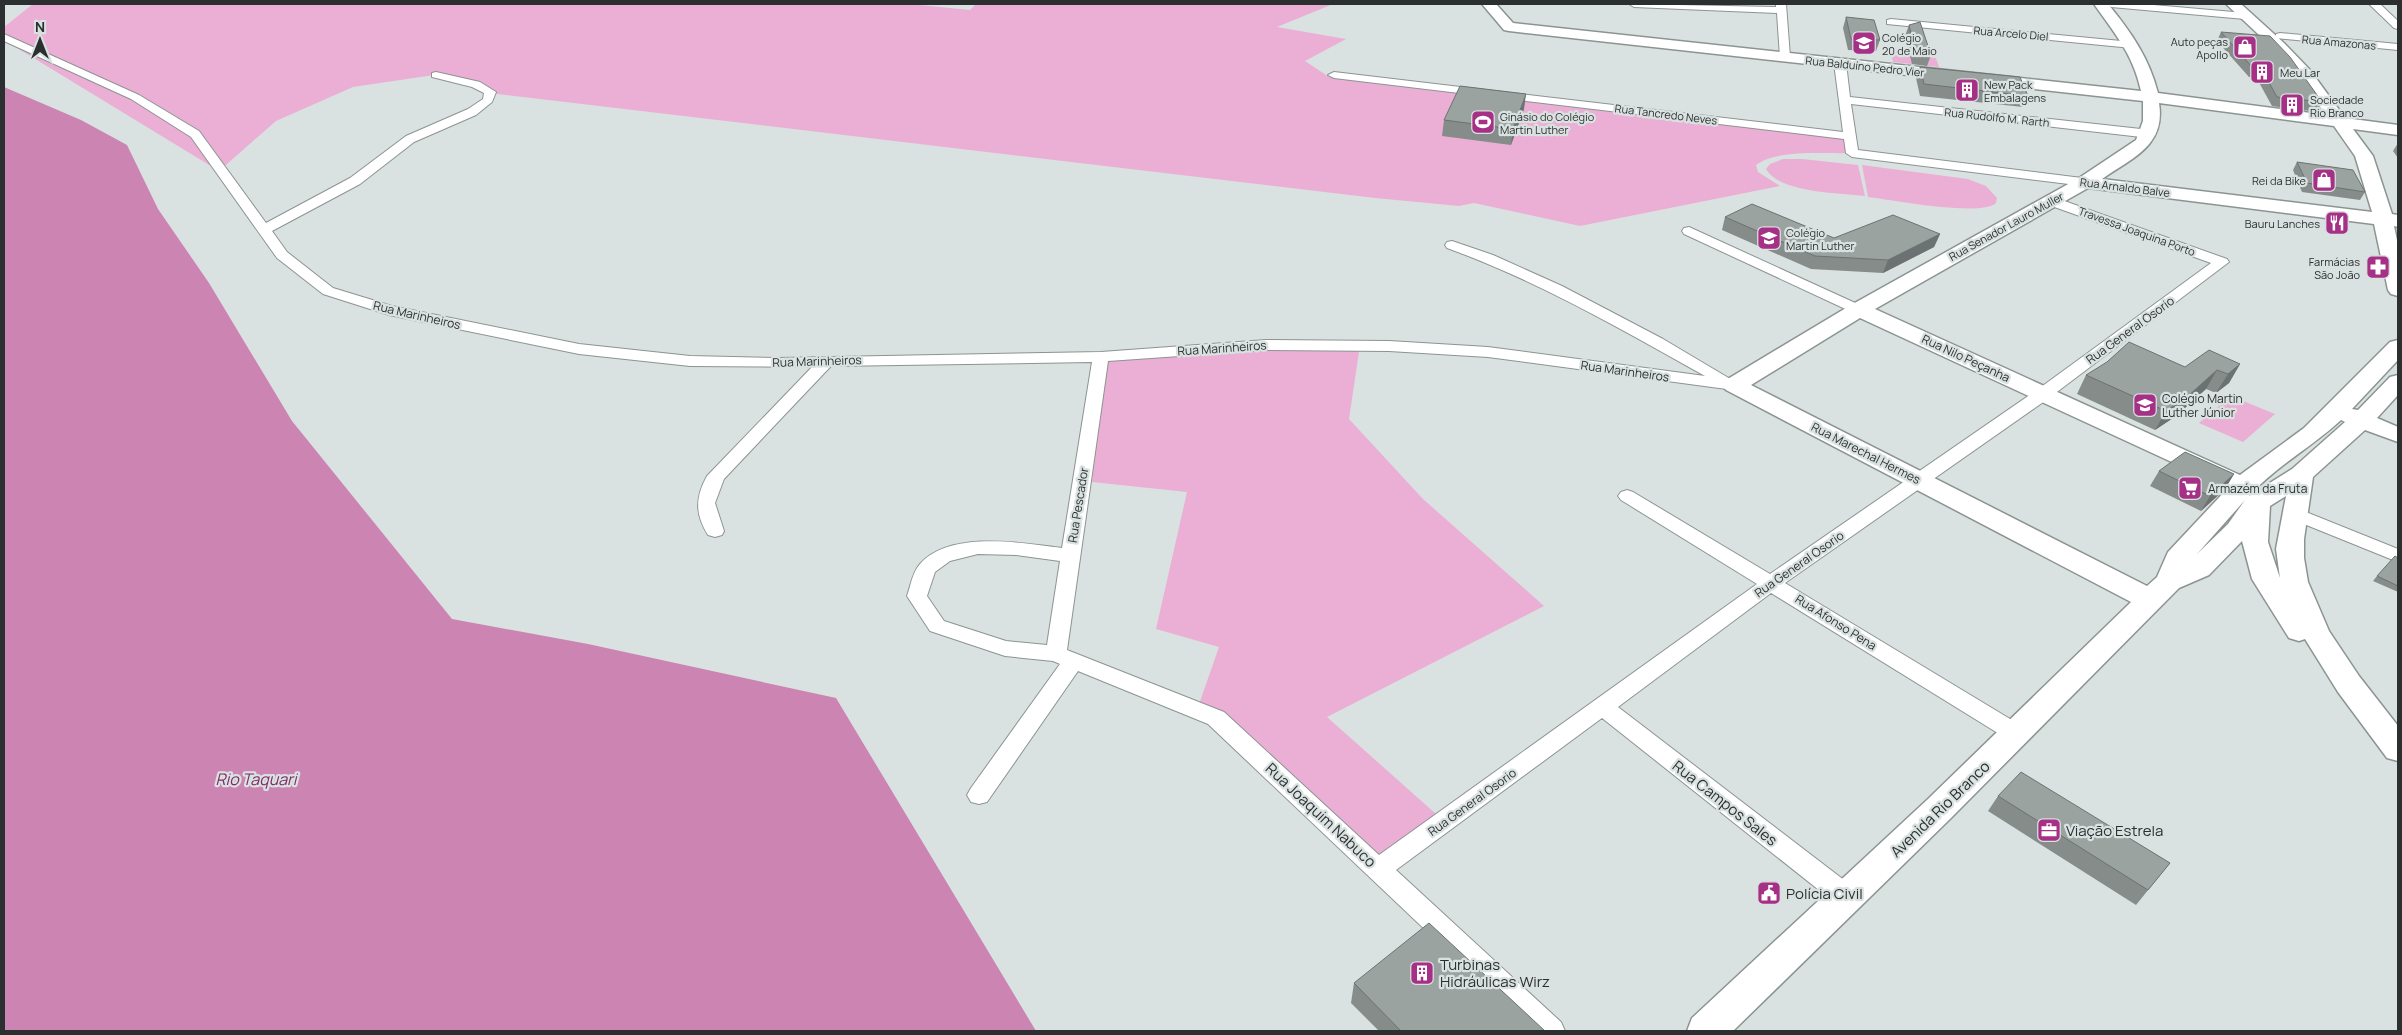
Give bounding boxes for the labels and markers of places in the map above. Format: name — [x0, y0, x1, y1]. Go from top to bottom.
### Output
school or university icon: Colégio 20 de Maio — [1851, 30, 1877, 56]
place label: Colégio 20 de Maio — [1882, 30, 1937, 58]
place label: Auto peças Apollo — [2171, 34, 2228, 62]
shop icon: Auto peças Apollo — [2232, 34, 2258, 60]
building icon: Meu Lar — [2249, 59, 2275, 85]
place label: Meu Lar — [2280, 65, 2320, 80]
building icon: New Pack Embalagens — [1954, 77, 1980, 103]
place label: New Pack Embalagens — [1984, 77, 2046, 105]
building icon: Sociedade Rio Branco — [2279, 92, 2305, 118]
place label: Sociedade Rio Branco — [2310, 92, 2364, 120]
sports icon: Ginásio do Colégio Martin Luther — [1470, 109, 1496, 135]
place label: Ginásio do Colégio Martin Luther — [1500, 109, 1595, 137]
shop icon: Rei da Bike — [2311, 167, 2337, 193]
place label: Rei da Bike — [2252, 173, 2307, 188]
restaurant icon: Bauru Lanches — [2324, 210, 2350, 236]
place label: Bauru Lanches — [2245, 216, 2320, 231]
school or university icon: Colégio Martin Luther — [1756, 225, 1782, 251]
place label: Colégio Martin Luther — [1786, 225, 1855, 253]
place label: Farmácias São João — [2309, 254, 2360, 282]
pharmacy icon: Farmácias São João — [2365, 254, 2391, 280]
place label: Colégio Martin Luther Júnior — [2162, 390, 2243, 421]
school or university icon: Colégio Martin Luther Júnior — [2132, 392, 2158, 418]
supermarket icon: Armazém da Fruta — [2177, 475, 2203, 501]
place label: Armazém da Fruta — [2208, 480, 2307, 497]
office icon: Viação Estrela — [2036, 817, 2062, 843]
place label: Viação Estrela — [2066, 820, 2163, 841]
public building icon: Polícia Civil — [1756, 880, 1782, 906]
place label: Polícia Civil — [1786, 883, 1863, 904]
place label: Turbinas Hidráulicas Wirz — [1440, 954, 1550, 992]
building icon: Turbinas Hidráulicas Wirz — [1409, 960, 1435, 986]

